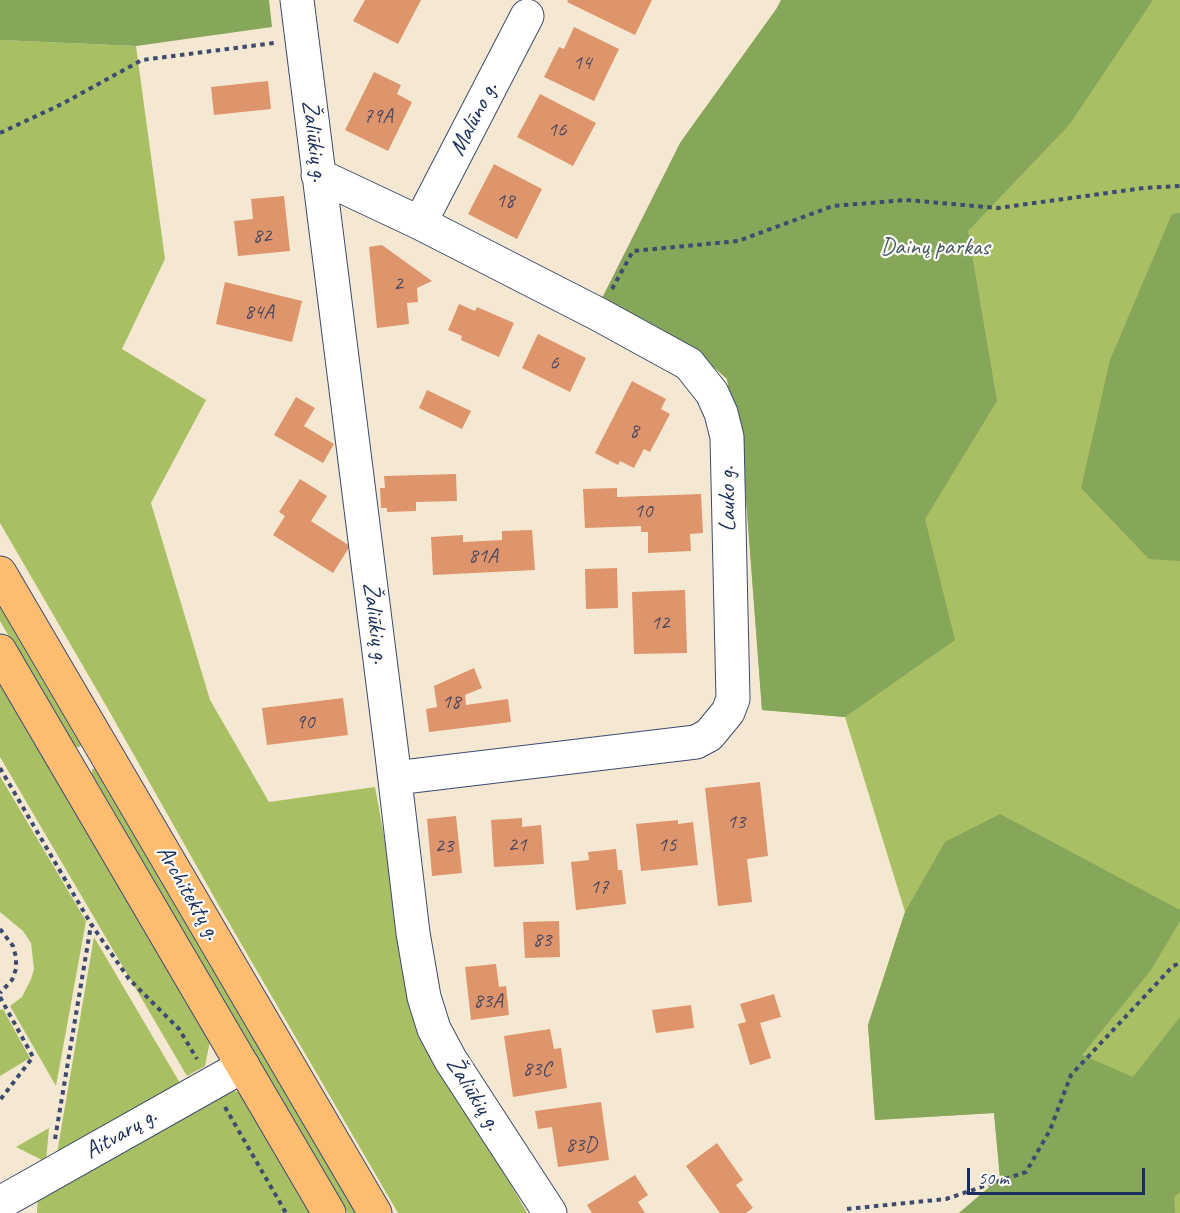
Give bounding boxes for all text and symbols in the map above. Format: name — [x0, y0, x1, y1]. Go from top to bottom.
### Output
house number: 14 — [573, 50, 591, 76]
street label: Malūno g. — [443, 77, 505, 161]
street label: Žaliūkių g. — [295, 99, 333, 183]
house number: 79A — [363, 103, 393, 129]
house number: 16 — [548, 117, 566, 143]
house number: 18 — [496, 188, 514, 214]
house number: 82 — [253, 223, 271, 249]
park label: Dainų parkas — [880, 234, 990, 262]
house number: 2 — [393, 271, 403, 297]
house number: 84A — [244, 299, 274, 325]
house number: 6 — [549, 350, 559, 376]
house number: 8 — [629, 418, 639, 444]
street label: Lauko g. — [713, 466, 743, 532]
house number: 10 — [634, 498, 652, 524]
house number: 81A — [468, 543, 498, 569]
street label: Žaliūkių g. — [356, 581, 394, 665]
house number: 12 — [651, 610, 669, 636]
house number: 18 — [442, 689, 460, 715]
house number: 90 — [296, 709, 314, 735]
house number: 13 — [727, 809, 745, 835]
house number: 21 — [508, 832, 526, 858]
house number: 15 — [658, 832, 676, 858]
house number: 23 — [435, 833, 453, 859]
street label: Architektų g. — [149, 840, 227, 946]
house number: 17 — [590, 874, 608, 900]
house number: 83 — [533, 927, 551, 953]
house number: 83A — [473, 988, 503, 1014]
street label: Žaliūkių g. — [439, 1052, 507, 1136]
house number: 83C — [523, 1056, 551, 1082]
street label: Aitvarų g. — [80, 1102, 162, 1166]
house number: 83D — [565, 1132, 597, 1158]
scale bar — [970, 1156, 1148, 1194]
text: 50 m — [978, 1167, 1009, 1189]

